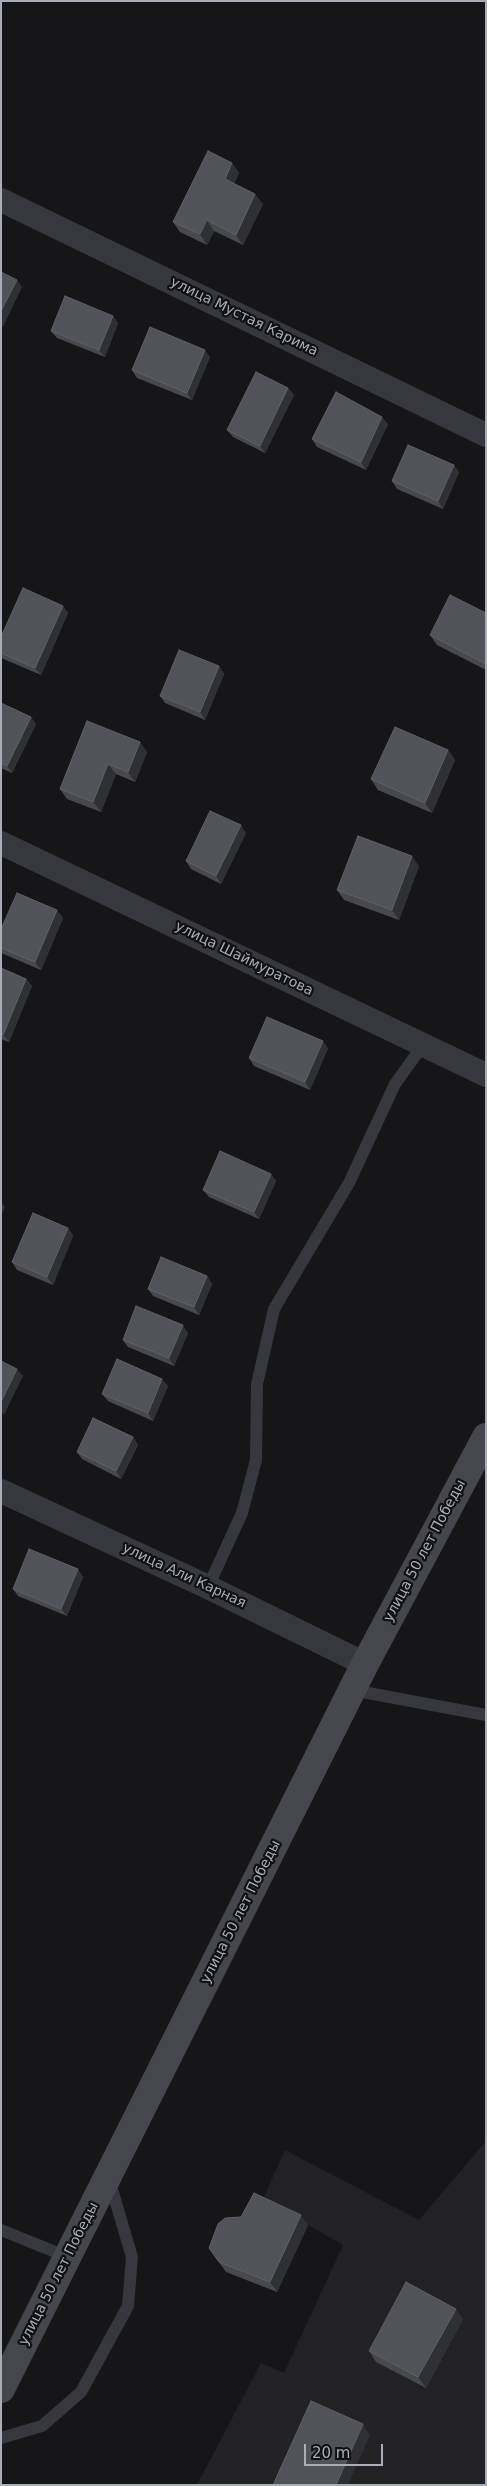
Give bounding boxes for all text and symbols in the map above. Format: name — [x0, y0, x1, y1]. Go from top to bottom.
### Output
street label: улица Мустая Карима — [167, 274, 321, 360]
street label: улица Шаймуратова — [172, 918, 316, 1000]
street label: улица 50 лет Победы — [380, 1477, 470, 1625]
street label: улица Али Карная — [119, 1540, 249, 1612]
street label: улица 50 лет Победы — [198, 1838, 284, 1986]
street label: улица 50 лет Победы — [16, 2200, 102, 2348]
scale bar — [307, 2434, 386, 2466]
text: 20 m — [312, 2444, 350, 2462]

